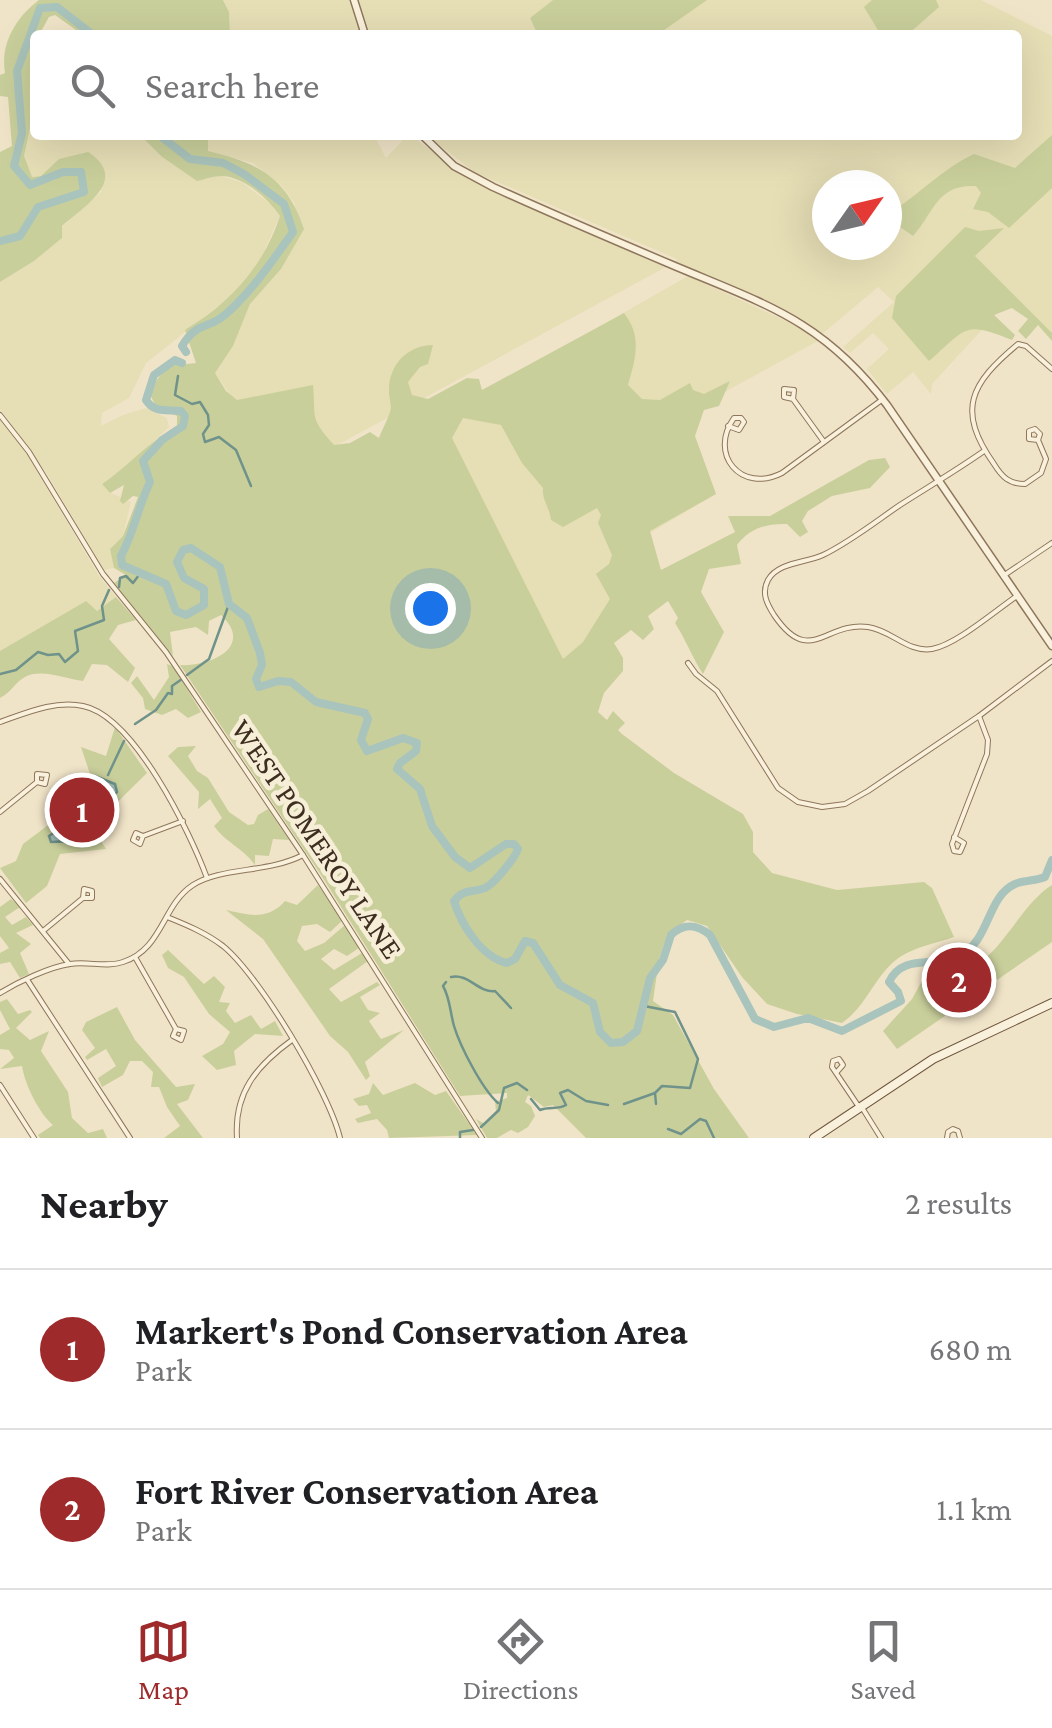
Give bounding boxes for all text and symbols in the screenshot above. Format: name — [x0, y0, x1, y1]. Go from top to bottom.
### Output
search box — [30, 30, 1022, 140]
icon: search — [65, 58, 120, 113]
text: Search here — [145, 64, 319, 106]
north arrow — [812, 170, 902, 260]
your location — [405, 583, 456, 634]
street label: WEST POMEROY LANE — [225, 713, 410, 964]
pin: 1 — [49, 772, 114, 848]
pin: 2 — [926, 942, 992, 1018]
text: Nearby — [40, 1180, 168, 1227]
text: 2 results — [905, 1185, 1012, 1221]
text: Markert's Pond Conservation Area — [135, 1310, 688, 1352]
text: 1 — [67, 1331, 78, 1367]
text: 680 m — [929, 1331, 1012, 1367]
text: Park — [135, 1352, 192, 1388]
text: Fort River Conservation Area — [135, 1470, 598, 1512]
text: 2 — [64, 1491, 81, 1527]
text: 1.1 km — [936, 1491, 1012, 1527]
text: Park — [135, 1512, 192, 1548]
tab: Map — [136, 1614, 191, 1705]
tab: Directions — [463, 1614, 579, 1705]
tab: Saved — [850, 1614, 916, 1705]

